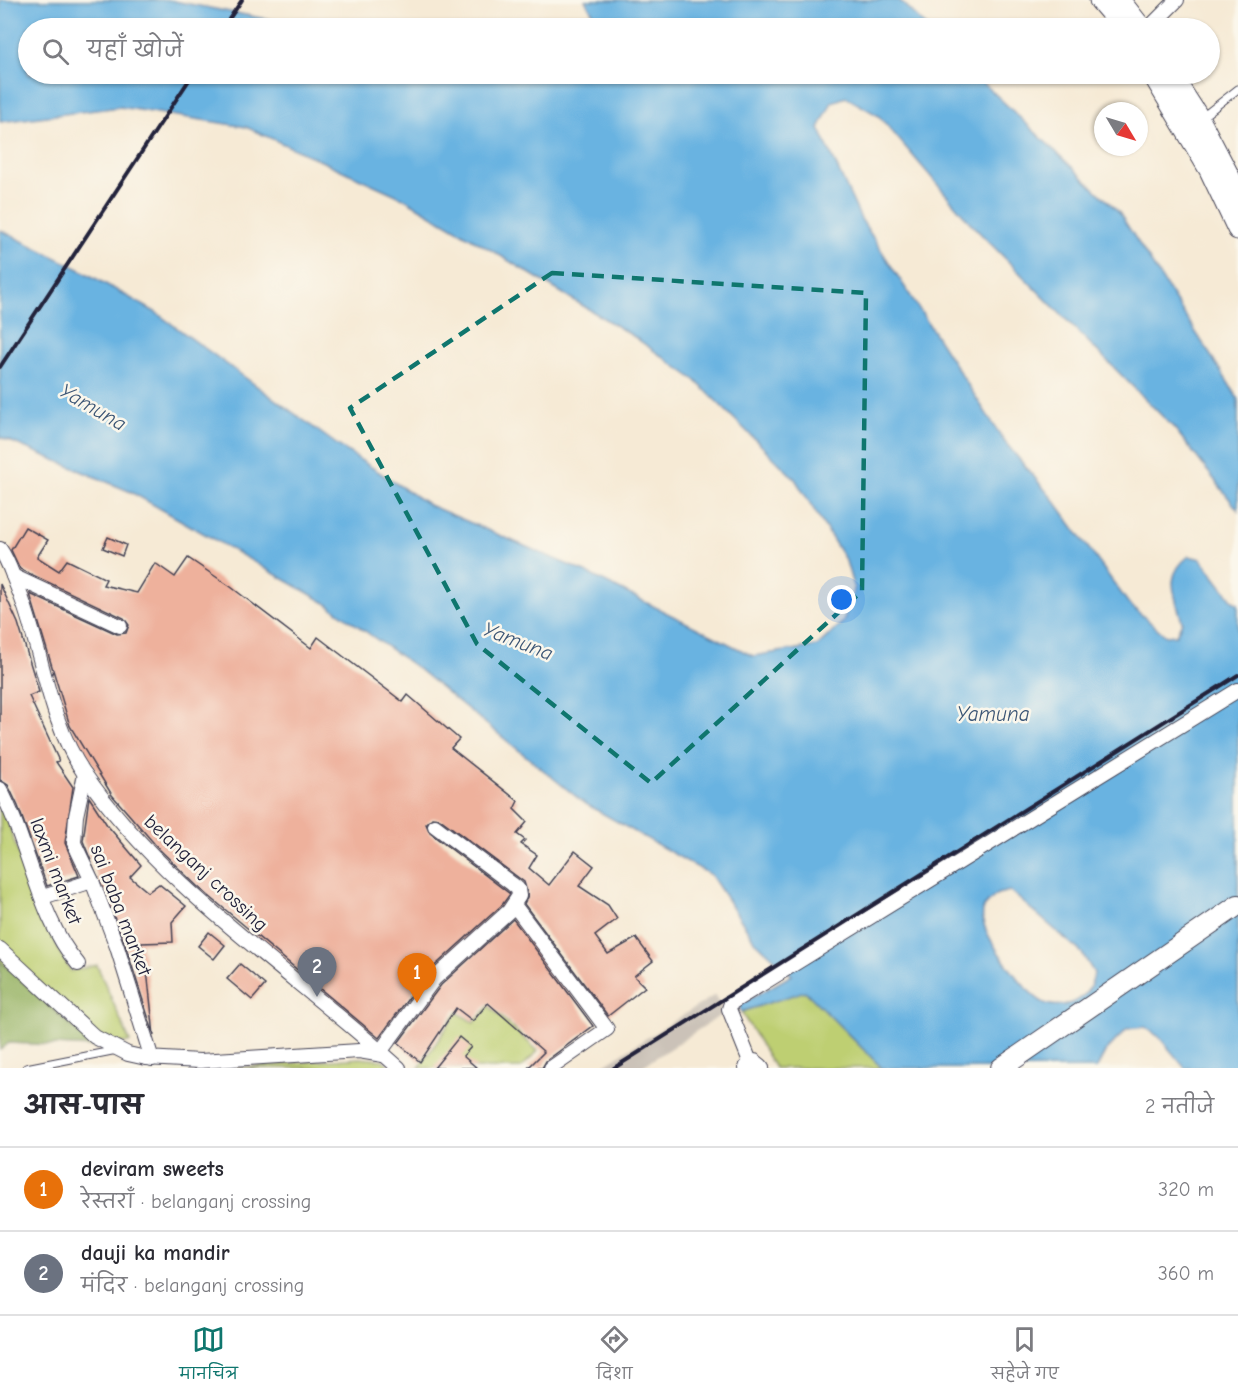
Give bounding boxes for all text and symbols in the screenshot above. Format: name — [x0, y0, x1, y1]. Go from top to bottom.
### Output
search box — [18, 18, 1220, 84]
icon: search — [39, 35, 72, 68]
text: यहाँ खोजें — [87, 37, 183, 63]
north arrow — [1094, 102, 1148, 156]
water label: Yamuna — [55, 378, 131, 436]
your location — [827, 585, 856, 614]
water label: Yamuna — [480, 617, 557, 665]
water label: Yamuna — [957, 702, 1030, 726]
street label: belanganj crossing — [140, 810, 272, 936]
street label: laxmi market — [25, 815, 87, 928]
street label: sai baba market — [85, 841, 157, 980]
pin: 2 — [298, 948, 336, 997]
pin: 1 — [398, 954, 436, 1003]
text: आस-पास — [24, 1091, 143, 1121]
text: 2 नतीजे — [1145, 1095, 1214, 1118]
text: deviram sweets — [81, 1156, 224, 1182]
text: 1 — [40, 1178, 47, 1201]
text: 320 m — [1158, 1178, 1214, 1201]
text: रेस्तराँ · belanganj crossing — [81, 1190, 311, 1213]
text: dauji ka mandir — [81, 1240, 230, 1266]
text: 2 — [39, 1262, 48, 1285]
text: 360 m — [1158, 1262, 1214, 1285]
text: मंदिर · belanganj crossing — [81, 1274, 304, 1297]
tab: मानचित्र — [179, 1323, 238, 1391]
tab: दिशा — [596, 1323, 633, 1391]
tab: सहेजे गए — [991, 1323, 1059, 1391]

